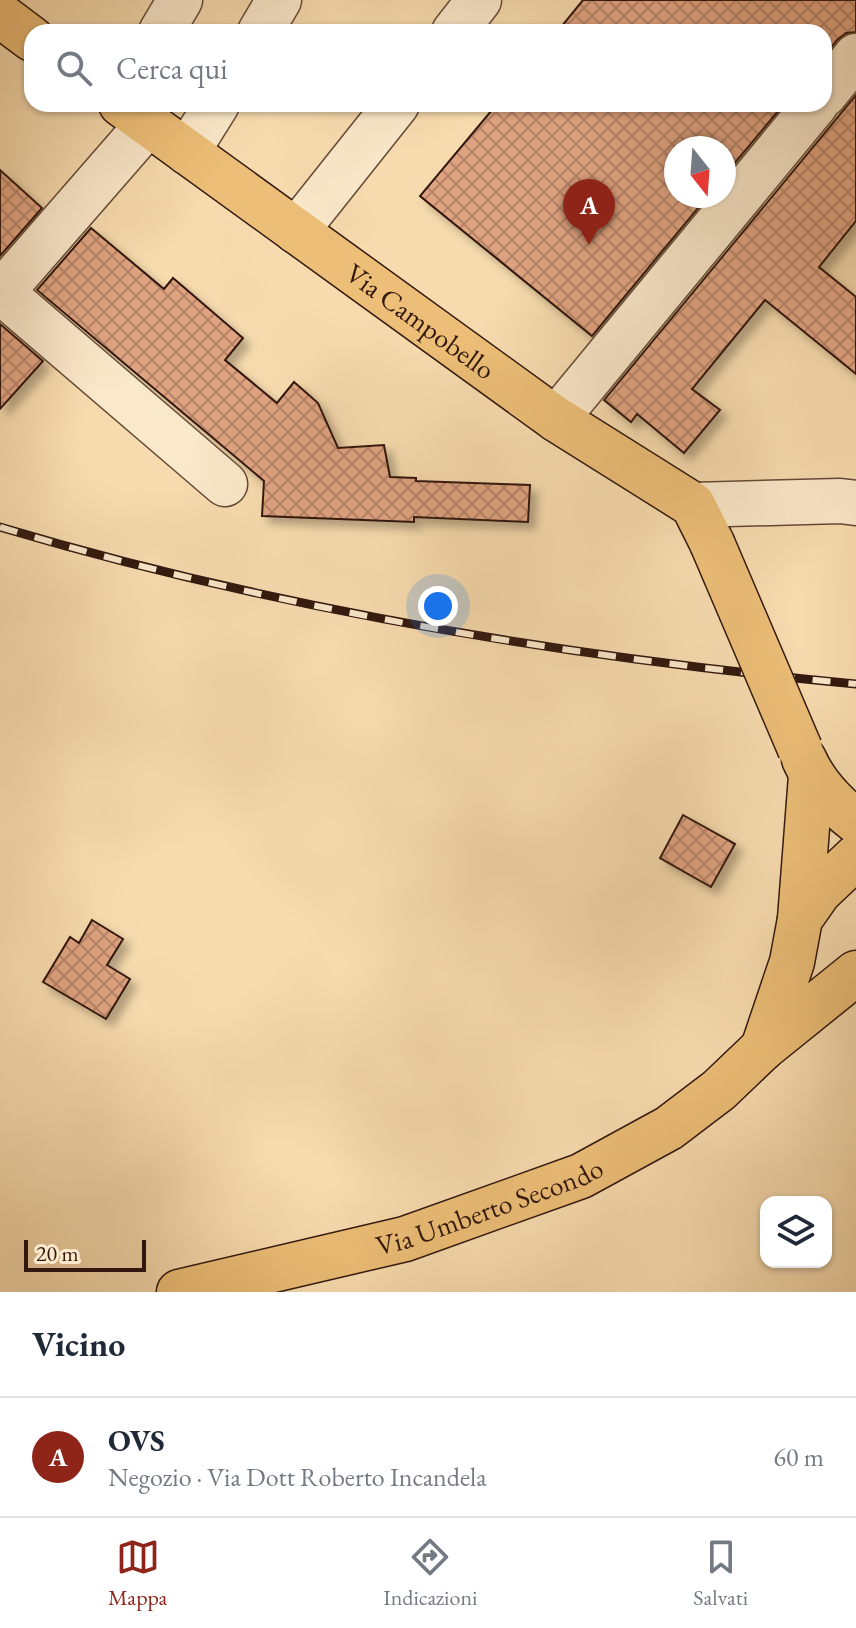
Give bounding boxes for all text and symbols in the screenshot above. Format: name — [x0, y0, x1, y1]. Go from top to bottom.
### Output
search box — [24, 24, 832, 112]
icon: search — [52, 46, 96, 90]
text: Cerca qui — [116, 49, 228, 88]
north arrow — [664, 136, 736, 208]
pin: A — [563, 179, 615, 245]
street label: Via Campobello — [339, 255, 502, 387]
your location — [418, 586, 458, 626]
street label: Via Umberto Secondo — [372, 1150, 609, 1263]
map controls — [760, 1196, 832, 1268]
button: layers — [760, 1196, 832, 1268]
scale bar — [24, 1236, 146, 1272]
text: 20 m — [36, 1239, 79, 1268]
text: Vicino — [32, 1322, 125, 1366]
text: OVS — [108, 1421, 165, 1460]
text: A — [49, 1440, 67, 1474]
text: 60 m — [774, 1440, 824, 1474]
text: Negozio · Via Dott Roberto Incandela — [108, 1460, 487, 1494]
tab: Mappa — [108, 1535, 167, 1612]
tab: Indicazioni — [383, 1535, 477, 1612]
tab: Salvati — [693, 1535, 748, 1612]

